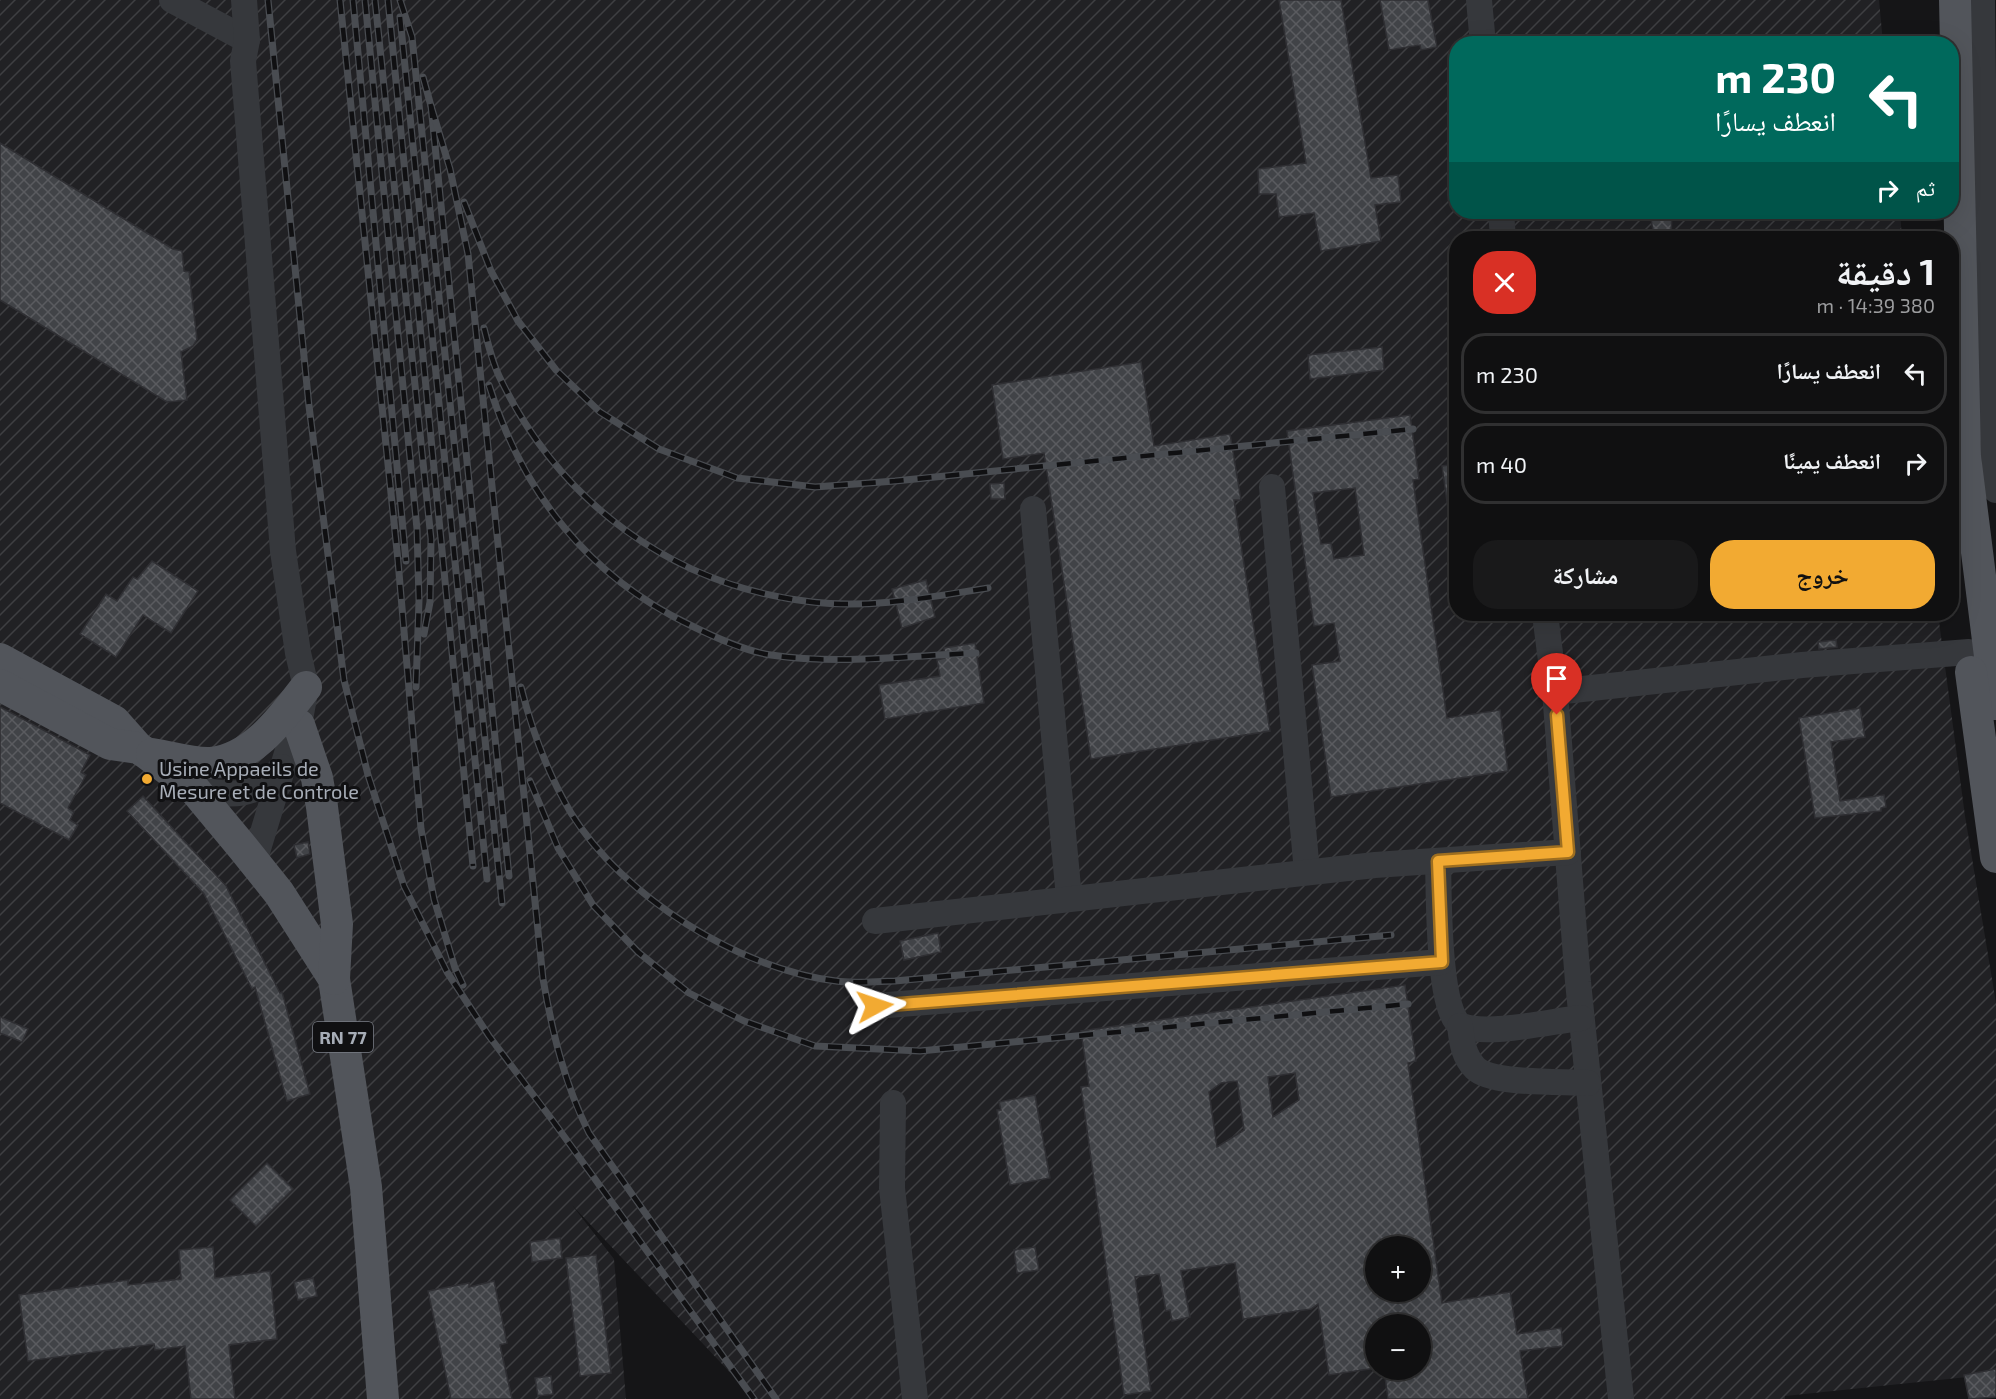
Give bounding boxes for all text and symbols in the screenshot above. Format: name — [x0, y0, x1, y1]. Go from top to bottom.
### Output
text: 230 m — [1715, 51, 1836, 101]
icon: left — [1857, 60, 1935, 138]
text: انعطف يسارًا — [1715, 104, 1836, 136]
icon: right — [1871, 174, 1904, 207]
text: ثم — [1916, 174, 1935, 200]
text: 1 دقيقة — [1836, 249, 1935, 292]
button: close — [1473, 251, 1536, 314]
text: 380 m · 14:39 — [1817, 293, 1935, 317]
text: انعطف يسارًا — [1776, 357, 1881, 383]
icon: left — [1899, 357, 1932, 390]
text: 230 m — [1476, 361, 1538, 387]
text: انعطف يمينًا — [1783, 447, 1881, 473]
icon: right — [1899, 447, 1932, 480]
text: 40 m — [1476, 451, 1527, 477]
button: مشاركة — [1473, 540, 1698, 609]
button: خروج — [1710, 540, 1935, 609]
pin — [1531, 653, 1582, 715]
icon: arrive — [1540, 662, 1573, 695]
place label: Usine Appaeils de Mesure et de Controle — [159, 756, 359, 803]
marker: Usine Appaeils de Mesure et de Controle — [140, 772, 154, 786]
position arrow — [843, 974, 907, 1038]
road number: RN 77 — [313, 1022, 373, 1052]
map controls — [1365, 1236, 1431, 1380]
button: + — [1365, 1236, 1431, 1302]
button: − — [1365, 1314, 1431, 1380]

